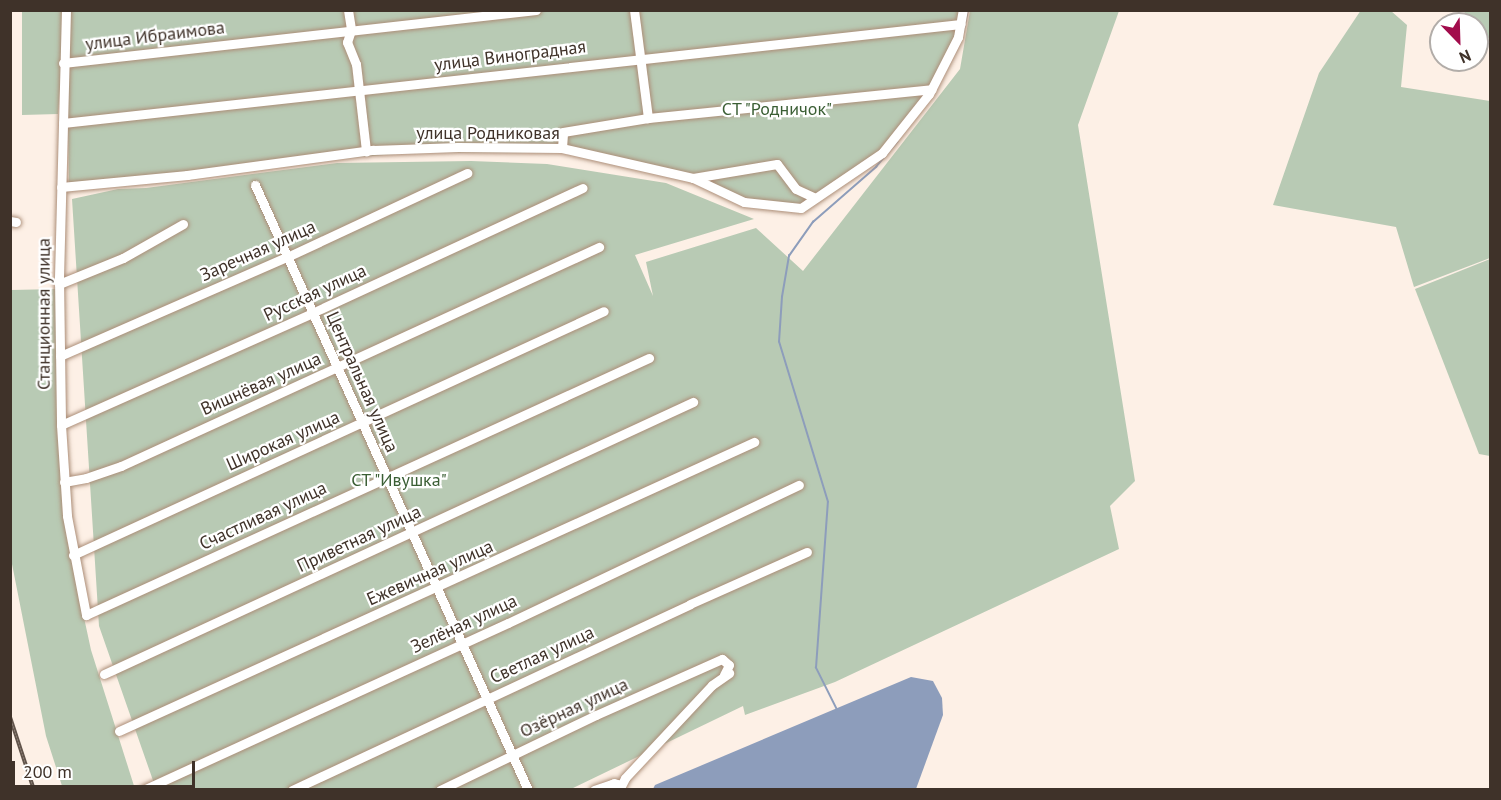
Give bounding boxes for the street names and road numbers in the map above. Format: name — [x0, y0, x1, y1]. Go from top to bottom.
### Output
street label: улица Ибраимова — [84, 17, 226, 55]
street label: улица Виноградная — [433, 36, 587, 76]
street label: улица Родниковая — [416, 122, 560, 144]
street label: Заречная улица — [197, 216, 319, 286]
street label: Станционная улица — [33, 238, 55, 390]
street label: Русская улица — [260, 260, 370, 326]
street label: Центральная улица — [321, 308, 403, 456]
street label: Вишнёвая улица — [197, 348, 325, 420]
street label: Широкая улица — [223, 406, 343, 476]
street label: Счастливая улица — [196, 477, 330, 555]
street label: Приветная улица — [293, 501, 425, 577]
street label: Ежевичная улица — [363, 535, 497, 611]
street label: Зелёная улица — [408, 590, 520, 658]
street label: Светлая улица — [487, 621, 597, 689]
street label: Озёрная улица — [516, 674, 632, 742]

